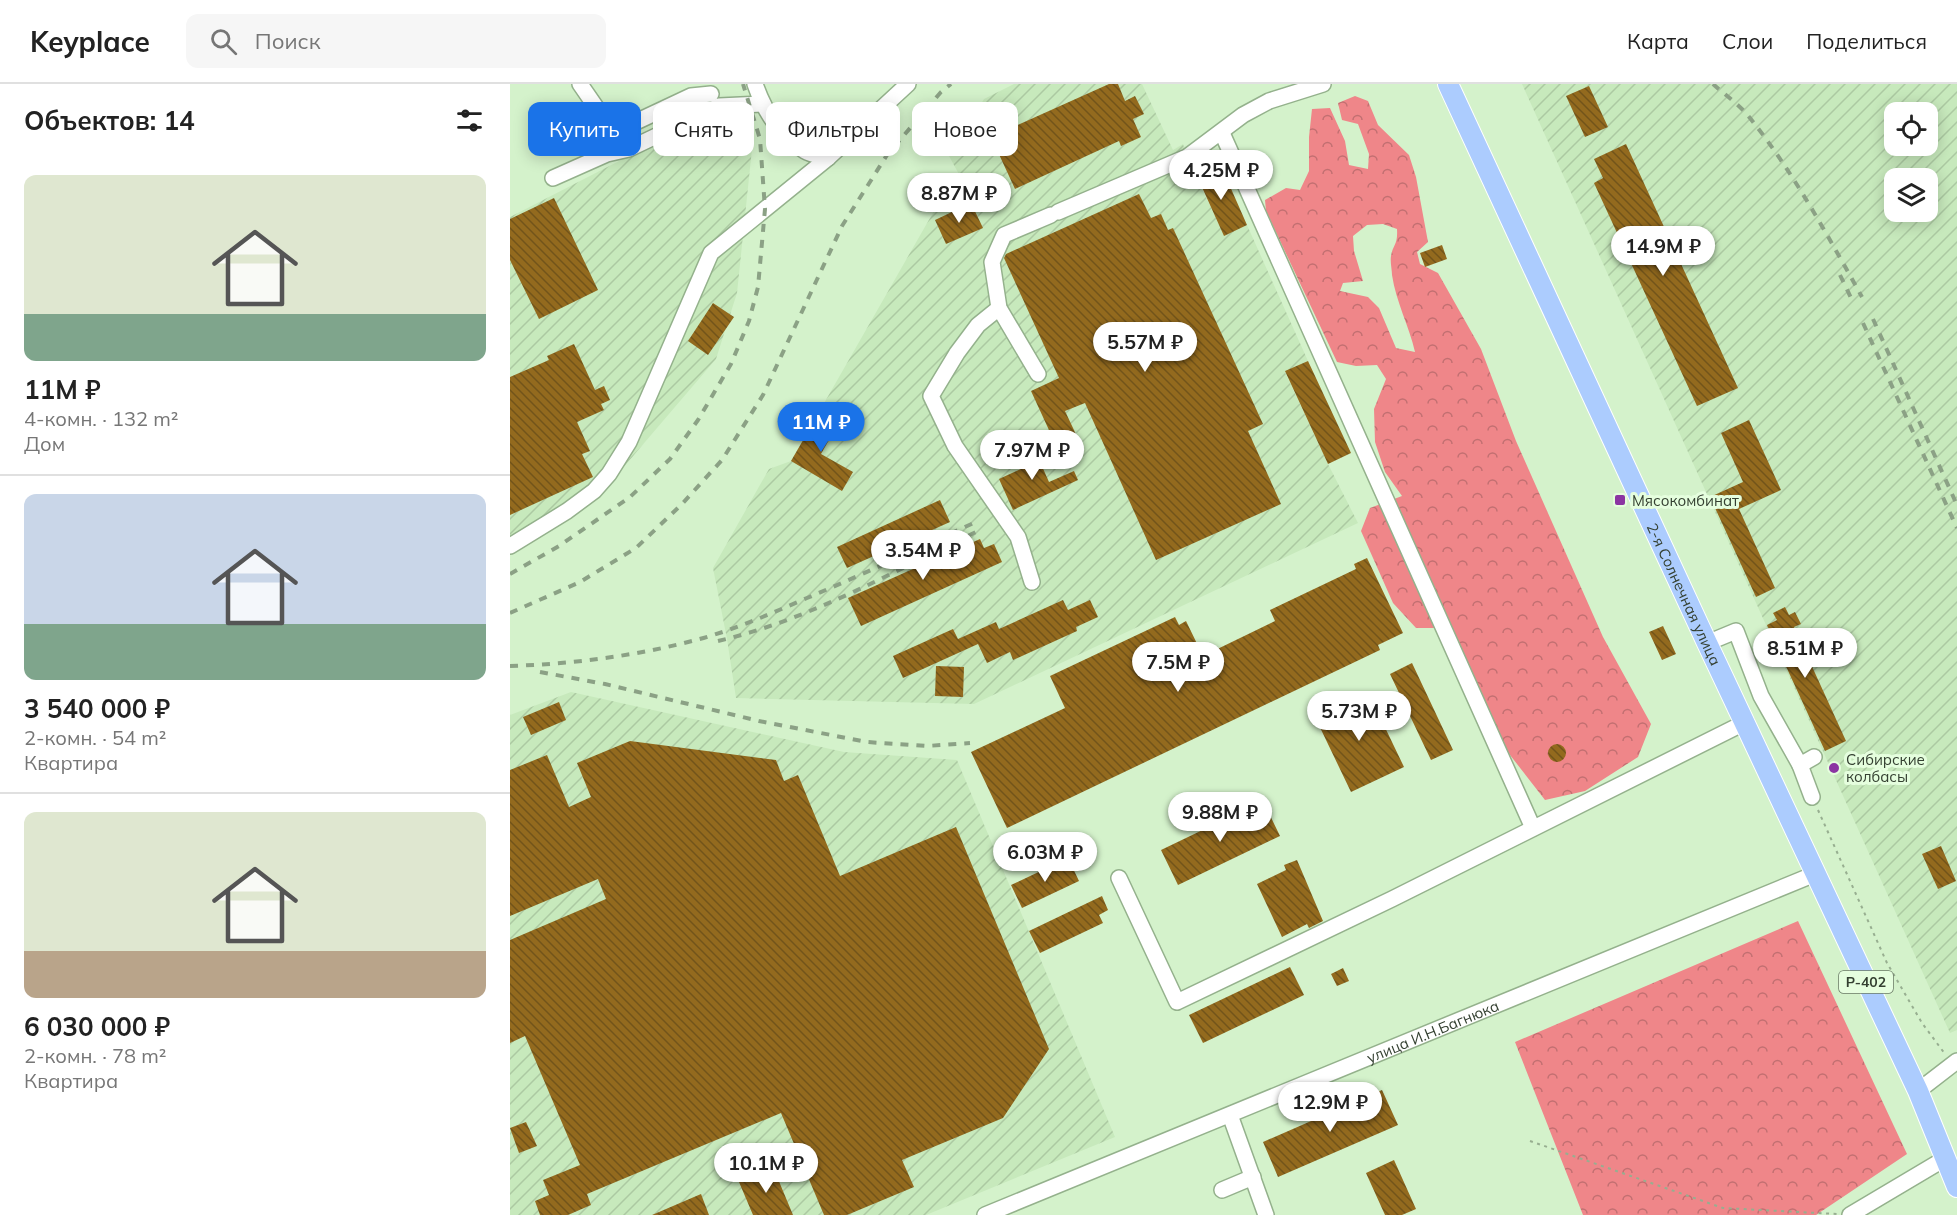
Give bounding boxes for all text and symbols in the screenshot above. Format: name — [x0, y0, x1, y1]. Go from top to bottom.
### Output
search box — [186, 14, 606, 68]
text: Keyplace — [30, 24, 150, 59]
icon: search — [207, 25, 240, 58]
text: Поиск — [255, 27, 320, 55]
text: Карта — [1627, 28, 1689, 54]
text: Слои — [1722, 28, 1773, 54]
text: Поделиться — [1806, 28, 1927, 54]
chip: Купить — [528, 102, 641, 156]
chip: Снять — [653, 102, 754, 156]
chip: Фильтры — [766, 102, 900, 156]
chip: Новое — [912, 102, 1018, 156]
map controls — [1884, 102, 1938, 222]
button: locate — [1884, 102, 1938, 156]
text: Объектов: 14 — [24, 104, 195, 137]
icon: filters — [453, 104, 486, 137]
pin: 4.25M ₽ — [1166, 150, 1276, 201]
text: 4.25M ₽ — [1183, 157, 1259, 182]
button: layers — [1884, 168, 1938, 222]
pin: 8.87M ₽ — [904, 173, 1014, 224]
text: 8.87M ₽ — [921, 180, 997, 205]
icon: home — [201, 214, 309, 322]
pin: 14.9M ₽ — [1608, 226, 1718, 277]
text: 14.9M ₽ — [1625, 233, 1701, 258]
pin: 5.57M ₽ — [1090, 322, 1200, 373]
text: 5.57M ₽ — [1107, 329, 1183, 354]
text: 11M ₽ — [24, 373, 101, 406]
pin: 11M ₽ — [779, 402, 863, 453]
text: 4-комн. · 132 m² — [24, 406, 178, 431]
text: 11M ₽ — [792, 409, 850, 434]
pin: 7.97M ₽ — [977, 430, 1087, 481]
text: Дом — [24, 431, 65, 456]
text: 7.97M ₽ — [994, 437, 1070, 462]
place label: Мясокомбинат — [1632, 491, 1739, 510]
marker: Мясокомбинат — [1613, 493, 1627, 507]
street label: 2-я Солнечная улица — [1643, 520, 1726, 668]
pin: 3.54M ₽ — [868, 530, 978, 581]
icon: home — [201, 533, 309, 641]
text: 3.54M ₽ — [885, 537, 961, 562]
pin: 8.51M ₽ — [1750, 628, 1860, 679]
text: 8.51M ₽ — [1767, 635, 1843, 660]
pin: 7.5M ₽ — [1129, 642, 1227, 693]
text: 7.5M ₽ — [1146, 649, 1210, 674]
pin: 5.73M ₽ — [1304, 691, 1414, 742]
text: 3 540 000 ₽ — [24, 692, 170, 725]
text: 5.73M ₽ — [1321, 698, 1397, 723]
text: 2-комн. · 54 m² — [24, 725, 166, 750]
text: Квартира — [24, 750, 118, 775]
place label: Сибирские колбасы — [1846, 750, 1925, 786]
marker: Сибирские колбасы — [1827, 761, 1841, 775]
pin: 9.88M ₽ — [1165, 792, 1275, 843]
text: 9.88M ₽ — [1182, 799, 1258, 824]
pin: 6.03M ₽ — [990, 832, 1100, 883]
text: 6.03M ₽ — [1007, 839, 1083, 864]
icon: home — [201, 851, 309, 959]
road number: Р-402 — [1839, 971, 1893, 993]
street label: улица И.Н.Багнюка — [1364, 995, 1502, 1067]
text: 6 030 000 ₽ — [24, 1010, 170, 1043]
text: 2-комн. · 78 m² — [24, 1043, 166, 1068]
text: Квартира — [24, 1068, 118, 1093]
pin: 12.9M ₽ — [1275, 1082, 1385, 1133]
text: 12.9M ₽ — [1292, 1089, 1368, 1114]
pin: 10.1M ₽ — [711, 1143, 821, 1194]
text: 10.1M ₽ — [728, 1150, 804, 1175]

